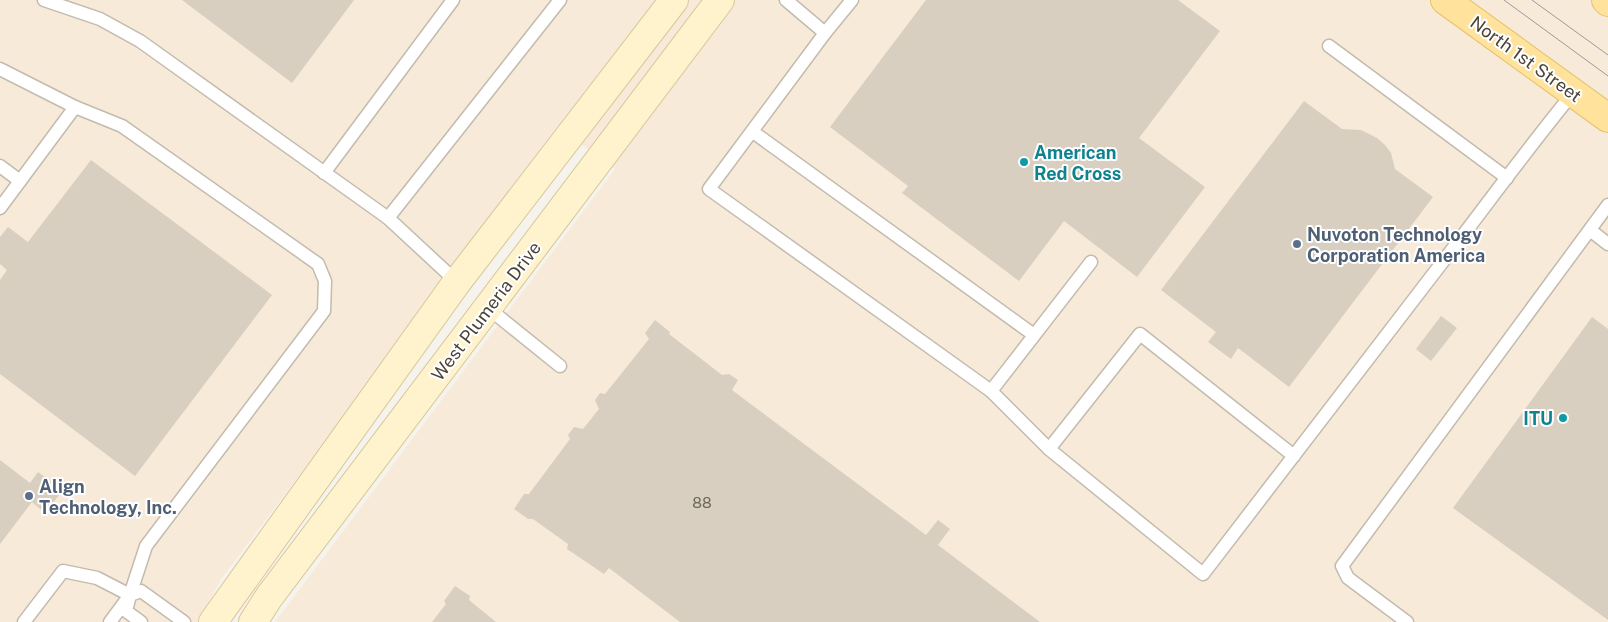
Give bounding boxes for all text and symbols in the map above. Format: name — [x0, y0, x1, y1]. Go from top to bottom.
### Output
street label: North 1st Street — [1466, 12, 1586, 106]
place label: American Red Cross — [1034, 142, 1121, 184]
marker: American Red Cross — [1018, 156, 1030, 168]
place label: Nuvoton Technology Corporation America — [1307, 224, 1485, 266]
street label: West Plumeria Drive — [427, 237, 545, 385]
marker: Nuvoton Technology Corporation America — [1291, 238, 1303, 250]
place label: ITU — [1523, 408, 1553, 429]
marker: ITU — [1557, 412, 1569, 424]
place label: Align Technology, Inc. — [39, 476, 177, 518]
marker: Align Technology, Inc. — [23, 490, 35, 502]
house number: 88 — [692, 494, 712, 511]

